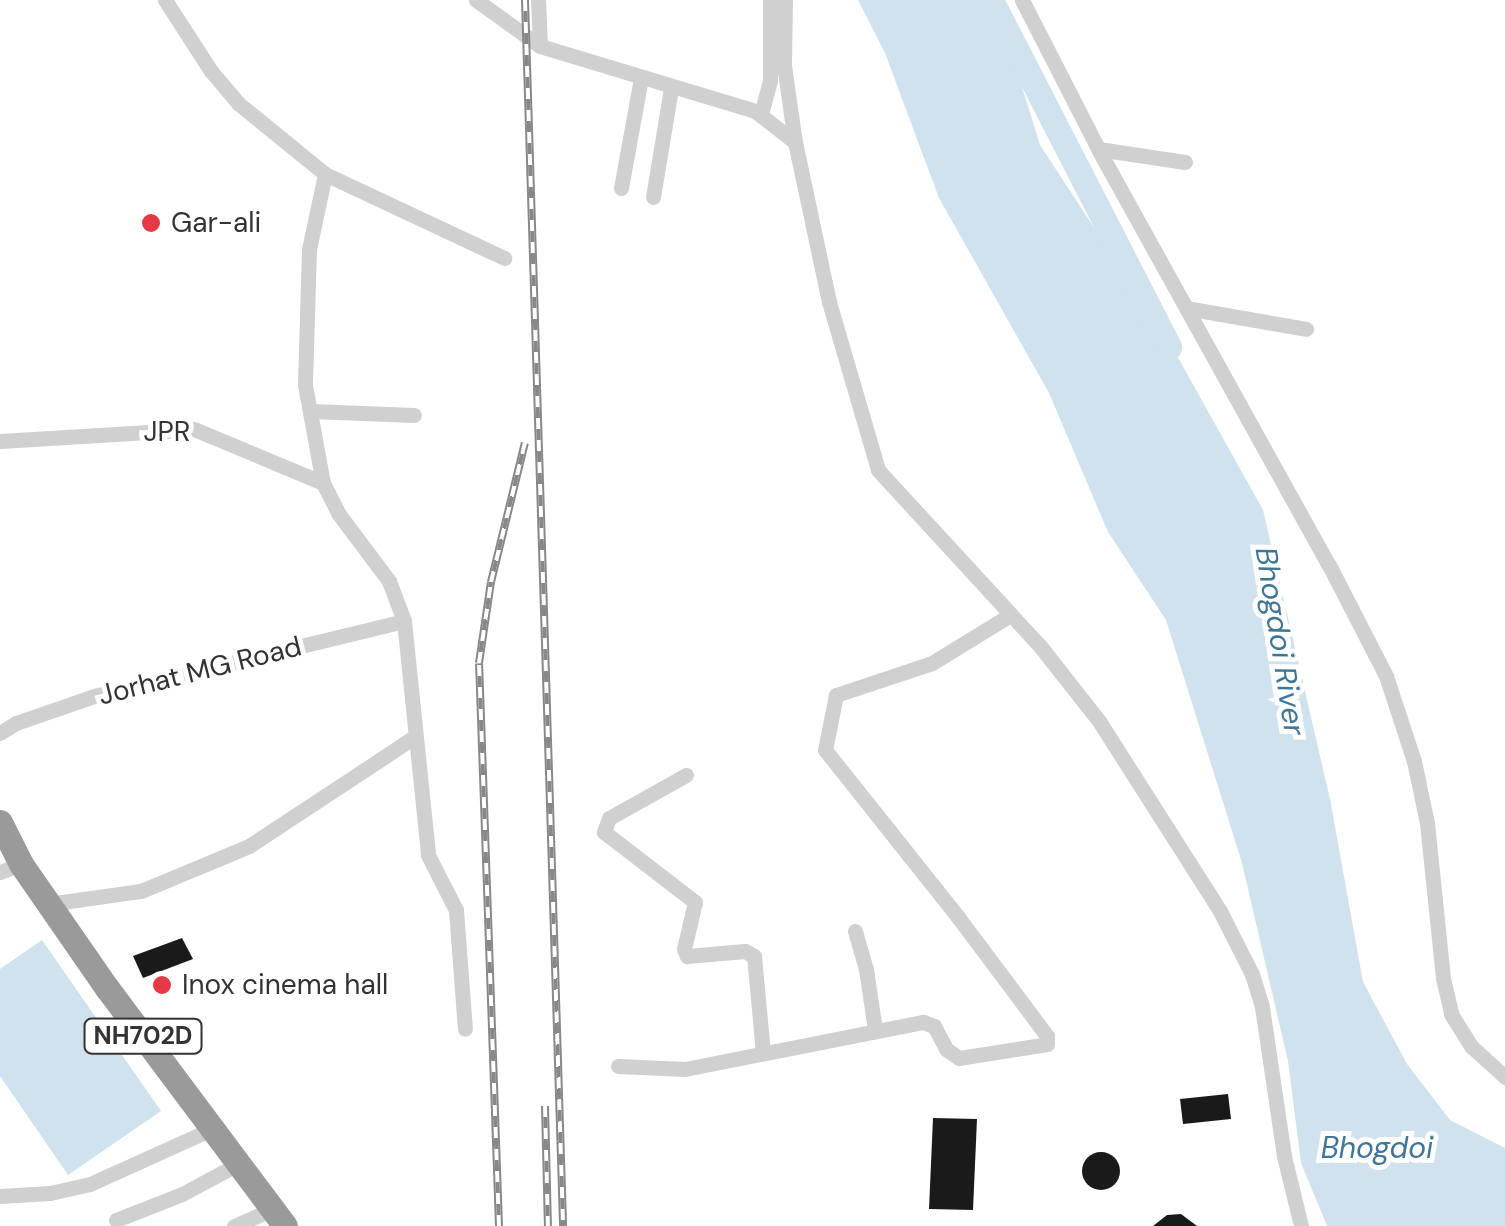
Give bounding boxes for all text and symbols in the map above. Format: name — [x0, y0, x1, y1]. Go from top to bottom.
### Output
place label: Gar-ali — [171, 206, 261, 240]
marker: Gar-ali — [140, 212, 162, 234]
street label: JPR — [144, 415, 190, 449]
water label: Bhogdoi River — [1247, 544, 1313, 738]
street label: Jorhat MG Road — [95, 630, 305, 712]
place label: Inox cinema hall — [182, 968, 388, 1002]
marker: Inox cinema hall — [151, 974, 173, 996]
road number: NH702D — [83, 1016, 203, 1056]
water label: Bhogdoi — [1321, 1130, 1433, 1166]

